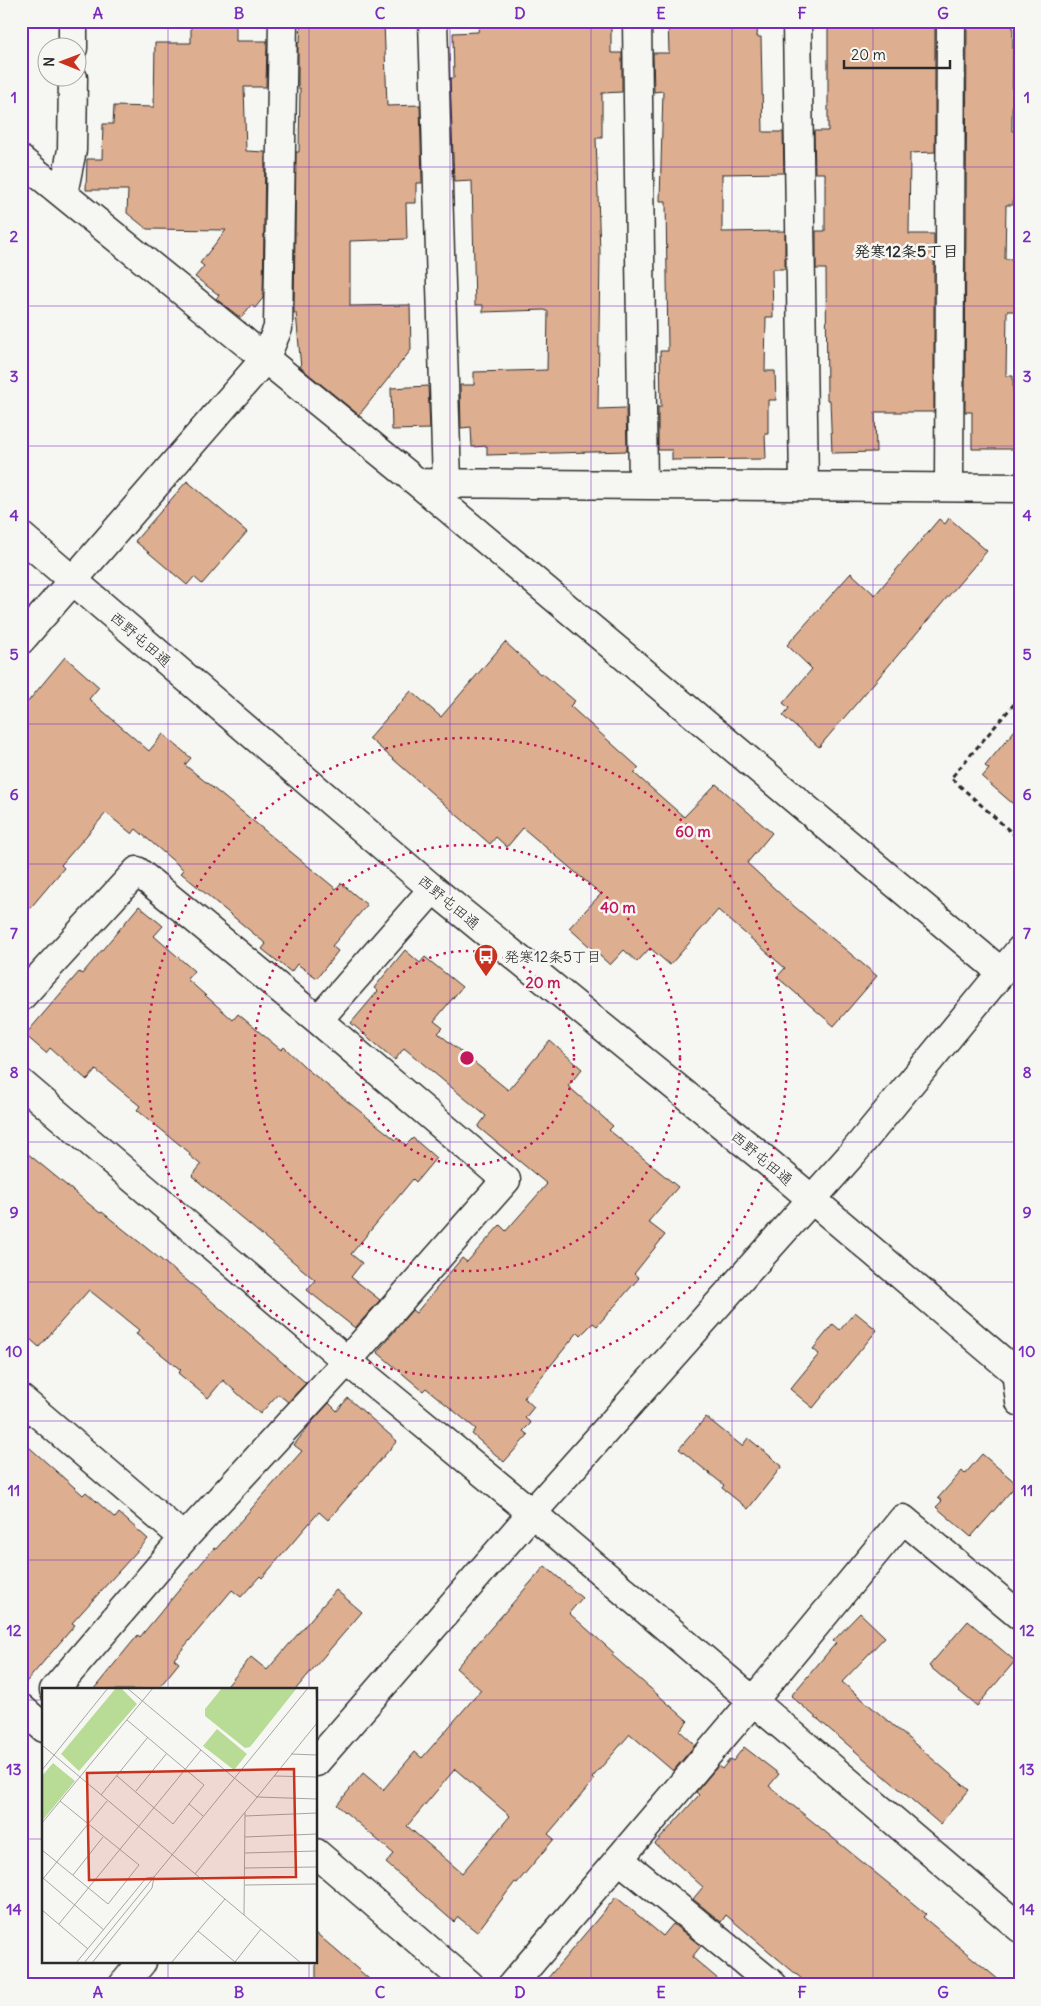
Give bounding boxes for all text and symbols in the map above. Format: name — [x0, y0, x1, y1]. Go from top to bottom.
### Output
text: A — [93, 3, 103, 23]
text: B — [234, 3, 245, 23]
text: C — [375, 3, 386, 23]
text: D — [514, 3, 526, 23]
text: E — [656, 3, 666, 23]
text: F — [797, 3, 807, 23]
text: G — [937, 3, 949, 23]
north arrow — [38, 38, 88, 88]
scale bar — [844, 38, 950, 70]
text: 20 m — [851, 45, 886, 64]
text: N — [40, 57, 58, 67]
text: 1 — [11, 87, 17, 107]
text: 1 — [1024, 87, 1030, 107]
text: 2 — [10, 226, 19, 246]
text: 2 — [1023, 226, 1032, 246]
district label: 発寒12条5丁目 — [854, 241, 958, 261]
text: 3 — [9, 366, 19, 386]
text: 3 — [1022, 366, 1032, 386]
text: 4 — [9, 505, 19, 525]
text: 4 — [1022, 505, 1032, 525]
street label: 西野屯田通 — [106, 607, 176, 671]
text: 5 — [9, 644, 19, 664]
text: 5 — [1022, 644, 1032, 664]
text: 6 — [9, 784, 19, 804]
text: 6 — [1022, 784, 1032, 804]
text: 60 m — [675, 822, 711, 841]
street label: 西野屯田通 — [414, 871, 484, 933]
text: 40 m — [600, 898, 636, 917]
text: 7 — [10, 923, 18, 943]
text: 7 — [1023, 923, 1031, 943]
bus stop icon: 発寒12条5丁目 — [473, 943, 499, 977]
place label: 発寒12条5丁目 — [504, 947, 602, 966]
text: 20 m — [526, 973, 560, 992]
centre of rings — [458, 1049, 476, 1067]
text: 8 — [9, 1062, 19, 1082]
text: 8 — [1022, 1062, 1032, 1082]
street label: 西野屯田通 — [727, 1127, 797, 1189]
text: 9 — [9, 1202, 19, 1222]
text: 9 — [1022, 1202, 1032, 1222]
text: 10 — [6, 1341, 22, 1361]
text: 10 — [1019, 1341, 1035, 1361]
text: 11 — [8, 1480, 20, 1500]
text: 11 — [1021, 1480, 1033, 1500]
text: 12 — [6, 1620, 22, 1640]
text: 12 — [1019, 1620, 1035, 1640]
inset map — [42, 1688, 318, 1964]
text: 13 — [6, 1759, 22, 1779]
text: 13 — [1019, 1759, 1035, 1779]
text: 14 — [6, 1899, 22, 1919]
text: 14 — [1019, 1899, 1035, 1919]
text: A — [93, 1982, 103, 2002]
text: B — [234, 1982, 245, 2002]
text: C — [375, 1982, 386, 2002]
text: D — [514, 1982, 526, 2002]
text: E — [656, 1982, 666, 2002]
text: F — [797, 1982, 807, 2002]
text: G — [937, 1982, 949, 2002]

